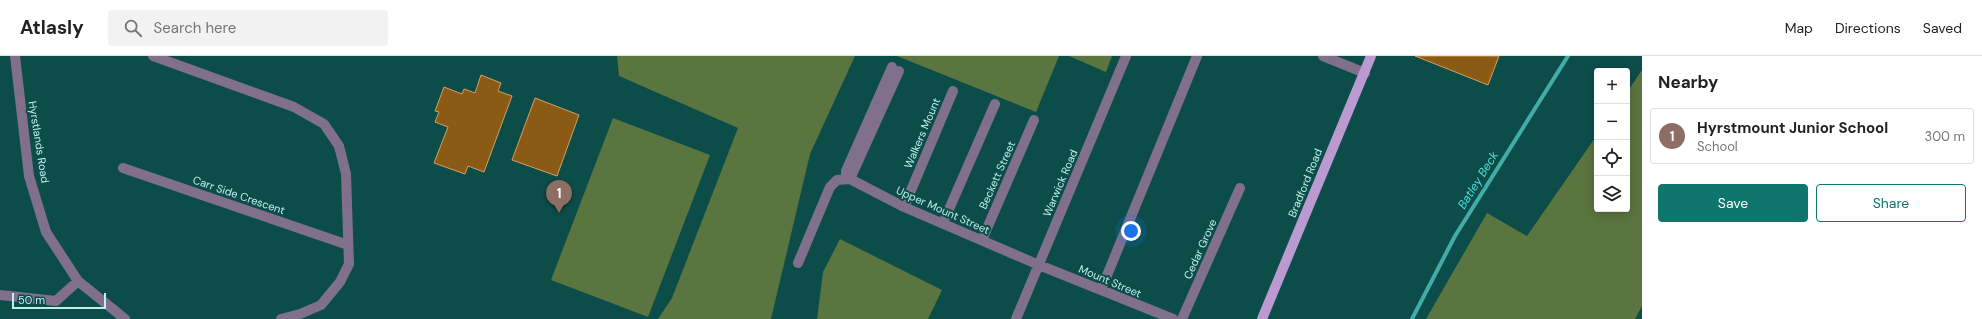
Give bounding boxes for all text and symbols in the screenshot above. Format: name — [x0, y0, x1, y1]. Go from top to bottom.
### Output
search box — [108, 10, 388, 46]
text: Atlasly — [20, 15, 84, 40]
icon: search — [122, 17, 144, 39]
text: Search here — [154, 18, 236, 38]
text: Map — [1785, 19, 1813, 37]
text: Directions — [1835, 19, 1901, 37]
text: Saved — [1923, 19, 1962, 37]
map controls — [1594, 68, 1630, 212]
button: + — [1594, 68, 1630, 104]
text: Nearby — [1658, 71, 1718, 93]
street label: Walkers Mount — [901, 96, 943, 170]
street label: Hyrstlands Road — [26, 100, 52, 184]
button: − — [1594, 104, 1630, 140]
text: Hyrstmount Junior School — [1697, 118, 1888, 138]
text: 1 — [1670, 128, 1674, 145]
text: 300 m — [1924, 128, 1965, 145]
text: School — [1697, 138, 1738, 155]
street label: Beckett Street — [976, 139, 1018, 211]
button: locate — [1594, 140, 1630, 176]
street label: Bradford Road — [1285, 146, 1325, 219]
street label: Warwick Road — [1040, 147, 1080, 219]
water label: Batley Beck — [1454, 148, 1502, 212]
street label: Carr Side Crescent — [191, 173, 287, 217]
button: layers — [1594, 176, 1630, 212]
pin: 1 — [546, 180, 572, 213]
street label: Upper Mount Street — [894, 183, 992, 237]
button: Save — [1658, 184, 1808, 222]
button: Share — [1816, 184, 1966, 222]
street label: Cedar Grove — [1181, 217, 1219, 281]
your location — [1121, 221, 1141, 241]
street label: Mount Street — [1077, 262, 1143, 300]
scale bar — [12, 291, 106, 310]
text: 50 m — [18, 293, 45, 307]

